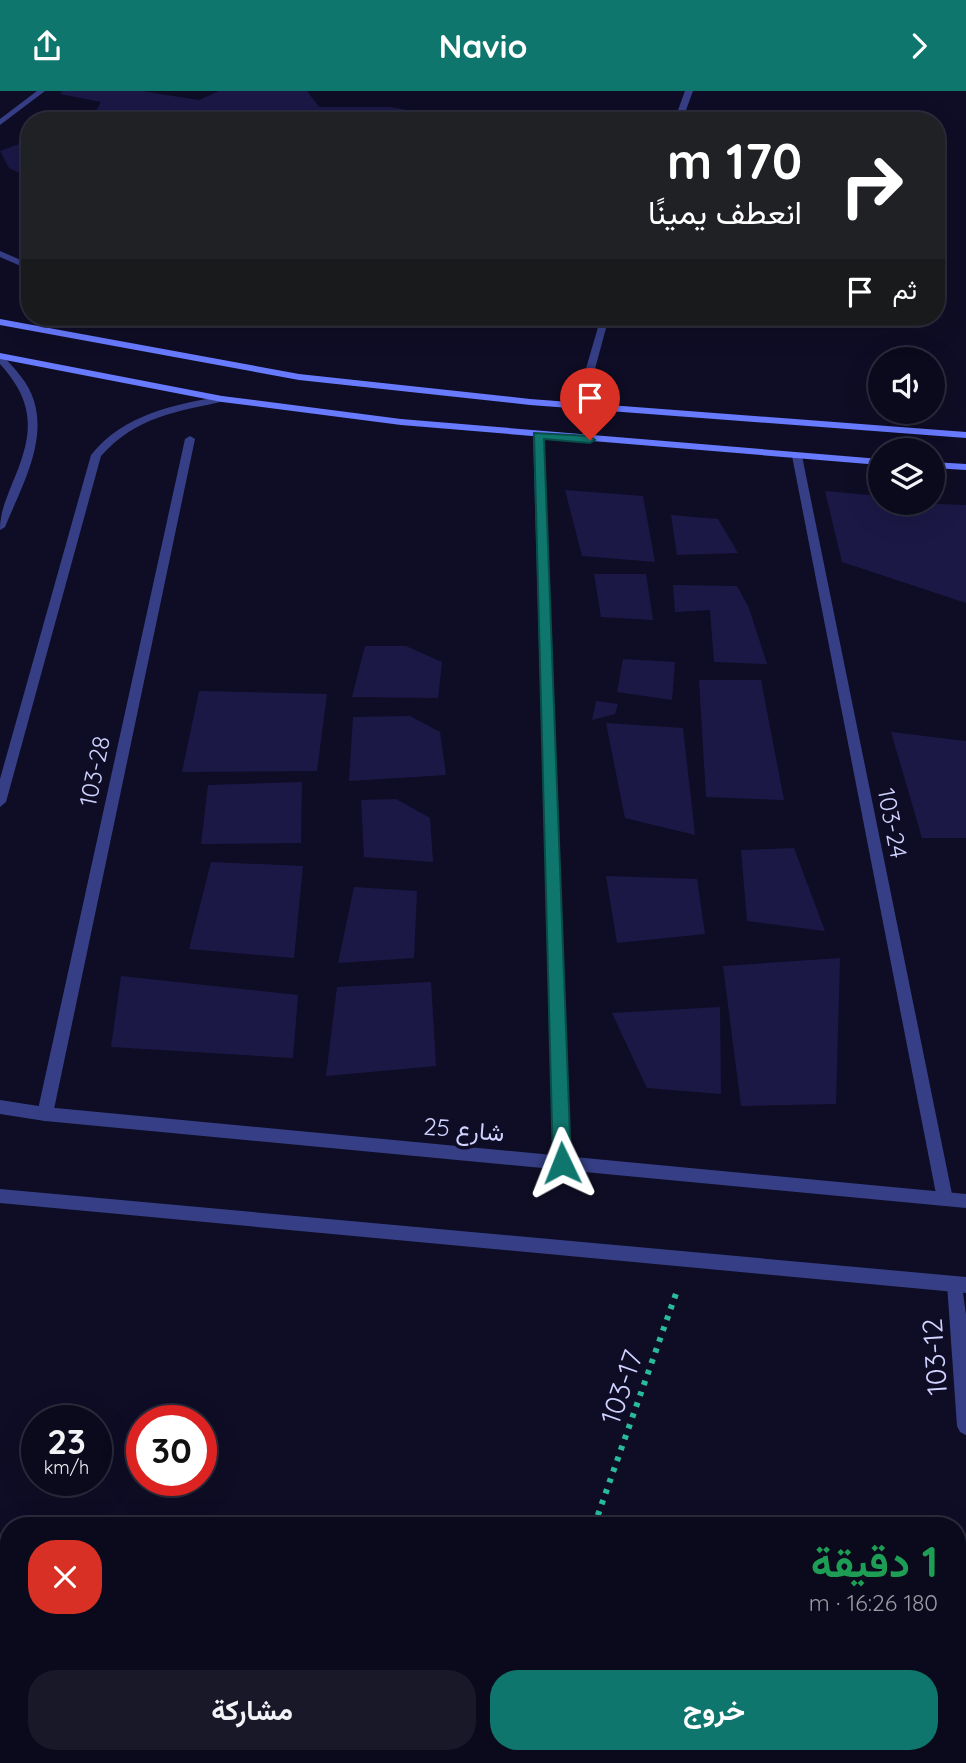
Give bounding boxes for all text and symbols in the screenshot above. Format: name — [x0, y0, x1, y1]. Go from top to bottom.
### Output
text: Navio — [439, 26, 527, 66]
icon: share — [28, 27, 66, 65]
icon: forward — [900, 27, 938, 65]
text: 170 m — [667, 130, 802, 191]
icon: right — [826, 140, 917, 231]
text: انعطف يمينًا — [648, 192, 802, 232]
icon: arrive — [841, 273, 879, 311]
text: ثم — [893, 273, 917, 306]
map controls — [868, 347, 945, 515]
button: sound — [868, 347, 945, 424]
pin — [560, 368, 620, 440]
icon: arrive — [571, 379, 609, 417]
button: layers — [868, 438, 945, 515]
street label: 103-28 — [72, 733, 116, 809]
street label: 103-24 — [872, 785, 914, 861]
street label: شارع 25 — [422, 1111, 506, 1149]
position arrow — [525, 1126, 599, 1200]
street label: 103-12 — [914, 1317, 954, 1397]
street label: 103-17 — [592, 1345, 650, 1429]
speed limit sign: 30 — [126, 1405, 217, 1496]
text: 23 — [47, 1419, 86, 1463]
text: km/h — [44, 1456, 89, 1479]
text: 1 دقيقة — [811, 1535, 938, 1588]
button: close — [28, 1540, 102, 1614]
text: 180 m · 16:26 — [809, 1588, 938, 1617]
button: مشاركة — [28, 1670, 476, 1750]
button: خروج — [490, 1670, 938, 1750]

